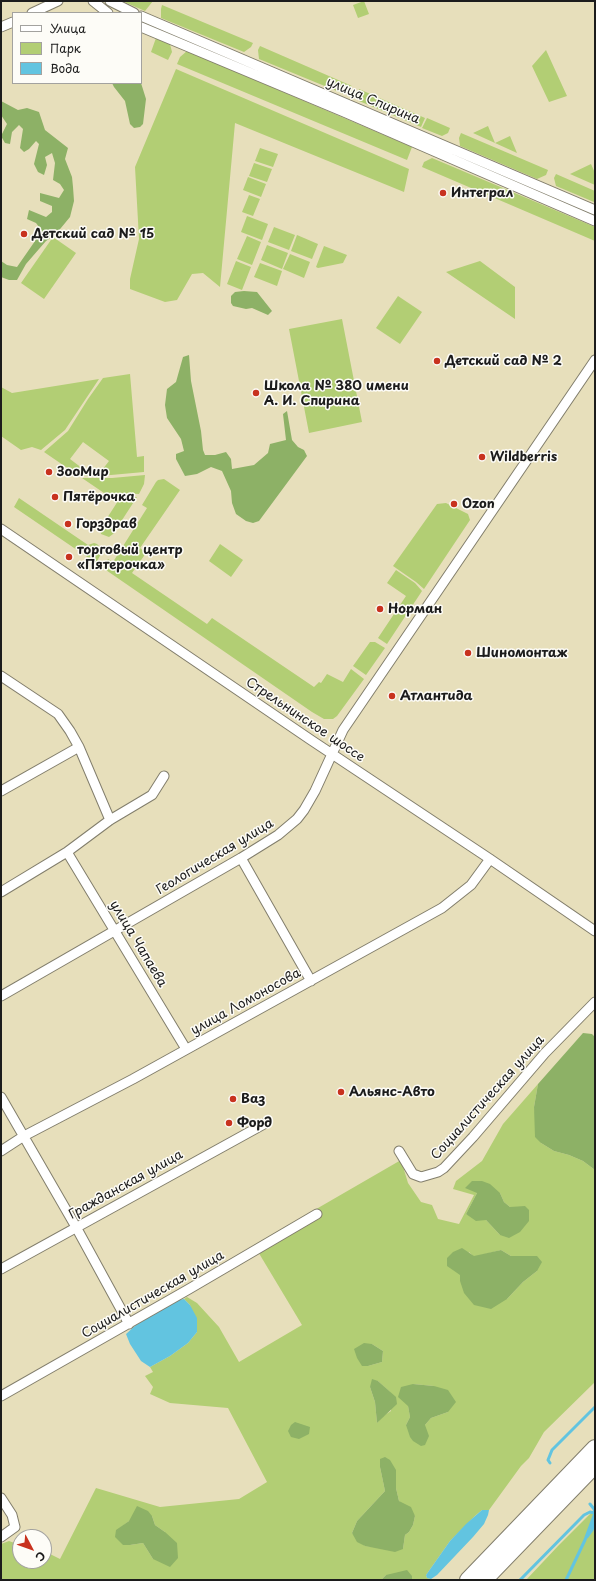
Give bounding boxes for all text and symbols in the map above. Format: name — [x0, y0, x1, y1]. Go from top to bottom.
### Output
legend — [12, 12, 142, 84]
text: Улица — [50, 19, 86, 37]
text: Парк — [50, 39, 81, 57]
text: Вода — [50, 59, 80, 77]
street label: улица Спирина — [324, 74, 422, 128]
place label: Интеграл — [451, 185, 513, 201]
marker: Интеграл — [438, 188, 448, 198]
place label: Детский сад № 15 — [32, 226, 154, 242]
marker: Детский сад № 15 — [19, 229, 29, 239]
place label: Детский сад № 2 — [445, 353, 562, 369]
marker: Детский сад № 2 — [432, 356, 442, 366]
place label: Школа № 380 имени А. И. Спирина — [264, 378, 409, 409]
marker: Школа № 380 имени А. И. Спирина — [251, 388, 261, 398]
place label: Wildberris — [490, 449, 557, 465]
marker: Wildberris — [477, 452, 487, 462]
place label: ЗооМир — [57, 464, 109, 480]
marker: ЗооМир — [44, 467, 54, 477]
place label: Пятёрочка — [63, 489, 135, 505]
marker: Пятёрочка — [50, 492, 60, 502]
place label: Ozon — [462, 496, 495, 512]
marker: Ozon — [449, 499, 459, 509]
place label: Горздрав — [76, 516, 137, 532]
marker: Горздрав — [63, 519, 73, 529]
place label: торговый центр «Пятерочка» — [77, 542, 183, 573]
marker: торговый центр «Пятерочка» — [64, 552, 74, 562]
place label: Норман — [388, 601, 442, 617]
marker: Норман — [375, 604, 385, 614]
place label: Шиномонтаж — [476, 645, 567, 661]
marker: Шиномонтаж — [463, 648, 473, 658]
street label: Стрельнинское шоссе — [243, 674, 367, 766]
place label: Атлантида — [400, 688, 473, 704]
marker: Атлантида — [387, 691, 397, 701]
street label: Геологическая улица — [154, 816, 276, 898]
street label: улица Чапаева — [106, 898, 170, 990]
street label: улица Ломоносова — [188, 965, 304, 1039]
street label: Социалистическая улица — [428, 1033, 548, 1163]
place label: Альянс-Авто — [349, 1084, 435, 1100]
marker: Альянс-Авто — [336, 1087, 346, 1097]
place label: Ваз — [241, 1091, 265, 1107]
marker: Ваз — [228, 1094, 238, 1104]
place label: Форд — [237, 1115, 272, 1131]
marker: Форд — [224, 1118, 234, 1128]
street label: Гражданская улица — [66, 1147, 186, 1223]
street label: Социалистическая улица — [79, 1248, 227, 1342]
north arrow — [12, 1529, 52, 1569]
text: С — [32, 1548, 50, 1565]

